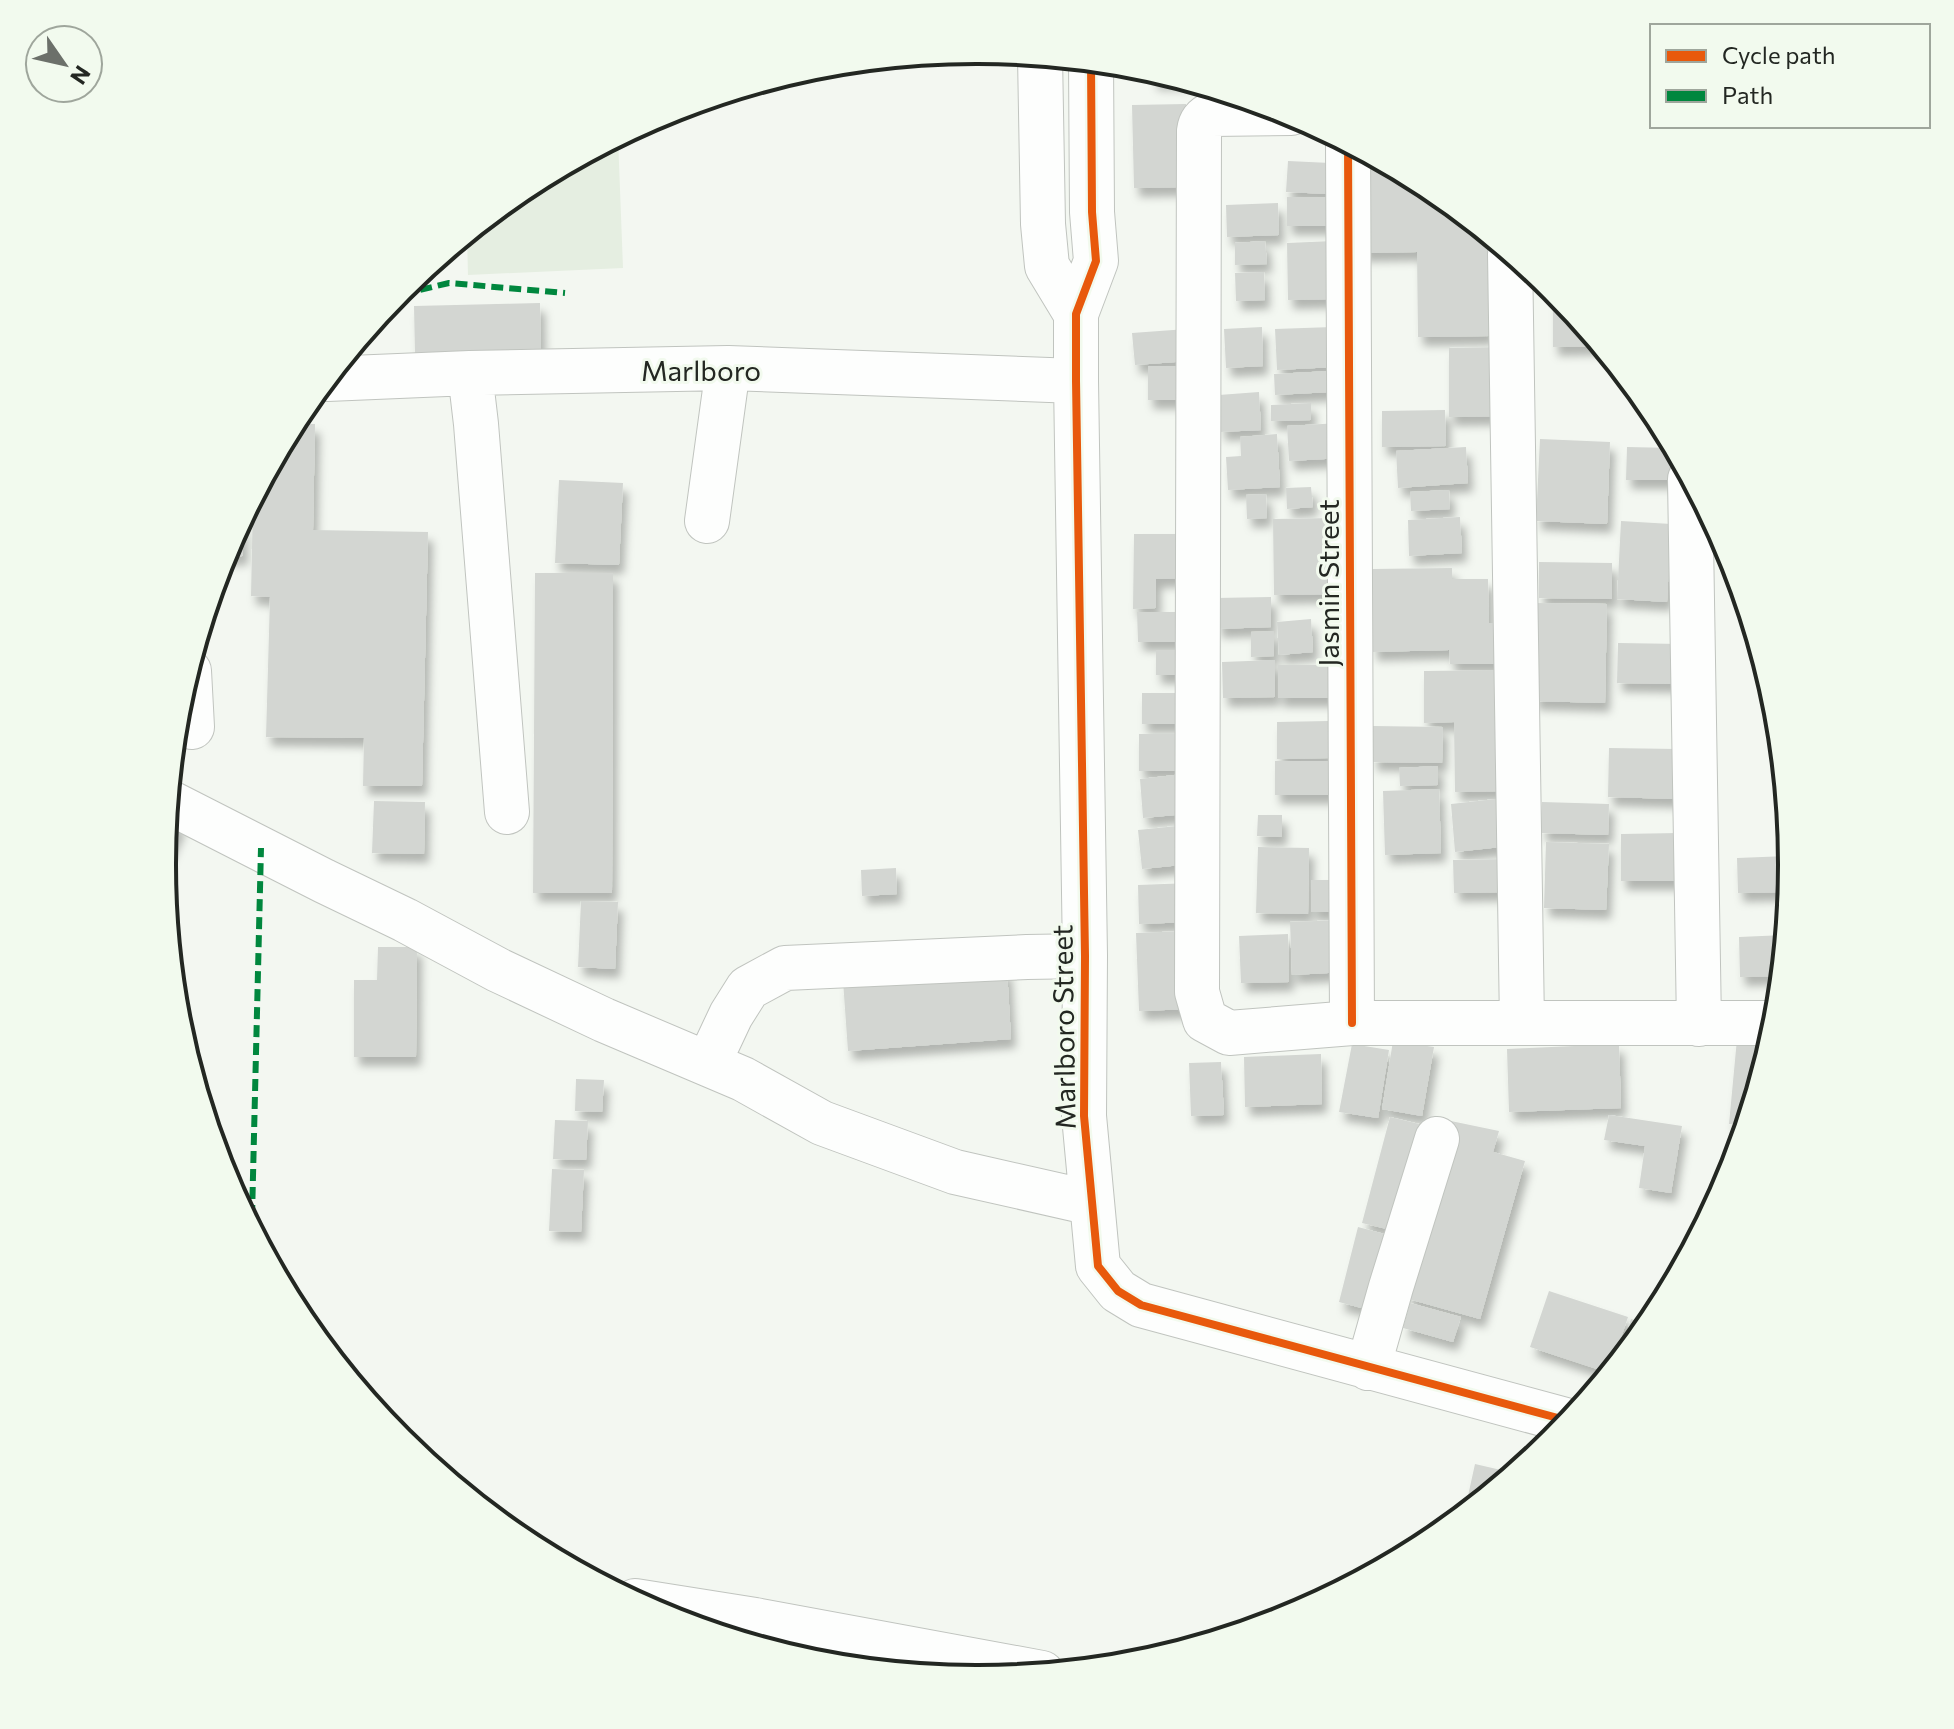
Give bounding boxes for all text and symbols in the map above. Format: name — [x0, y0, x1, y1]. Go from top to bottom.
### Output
north arrow — [24, 24, 104, 104]
legend — [1650, 24, 1930, 128]
text: Cycle path — [1722, 40, 1836, 69]
text: N — [65, 61, 97, 90]
text: Path — [1722, 80, 1773, 109]
street label: Marlboro — [641, 353, 761, 387]
street label: Jasmin Street — [1311, 499, 1345, 667]
street label: Marlboro Street — [1044, 924, 1082, 1130]

